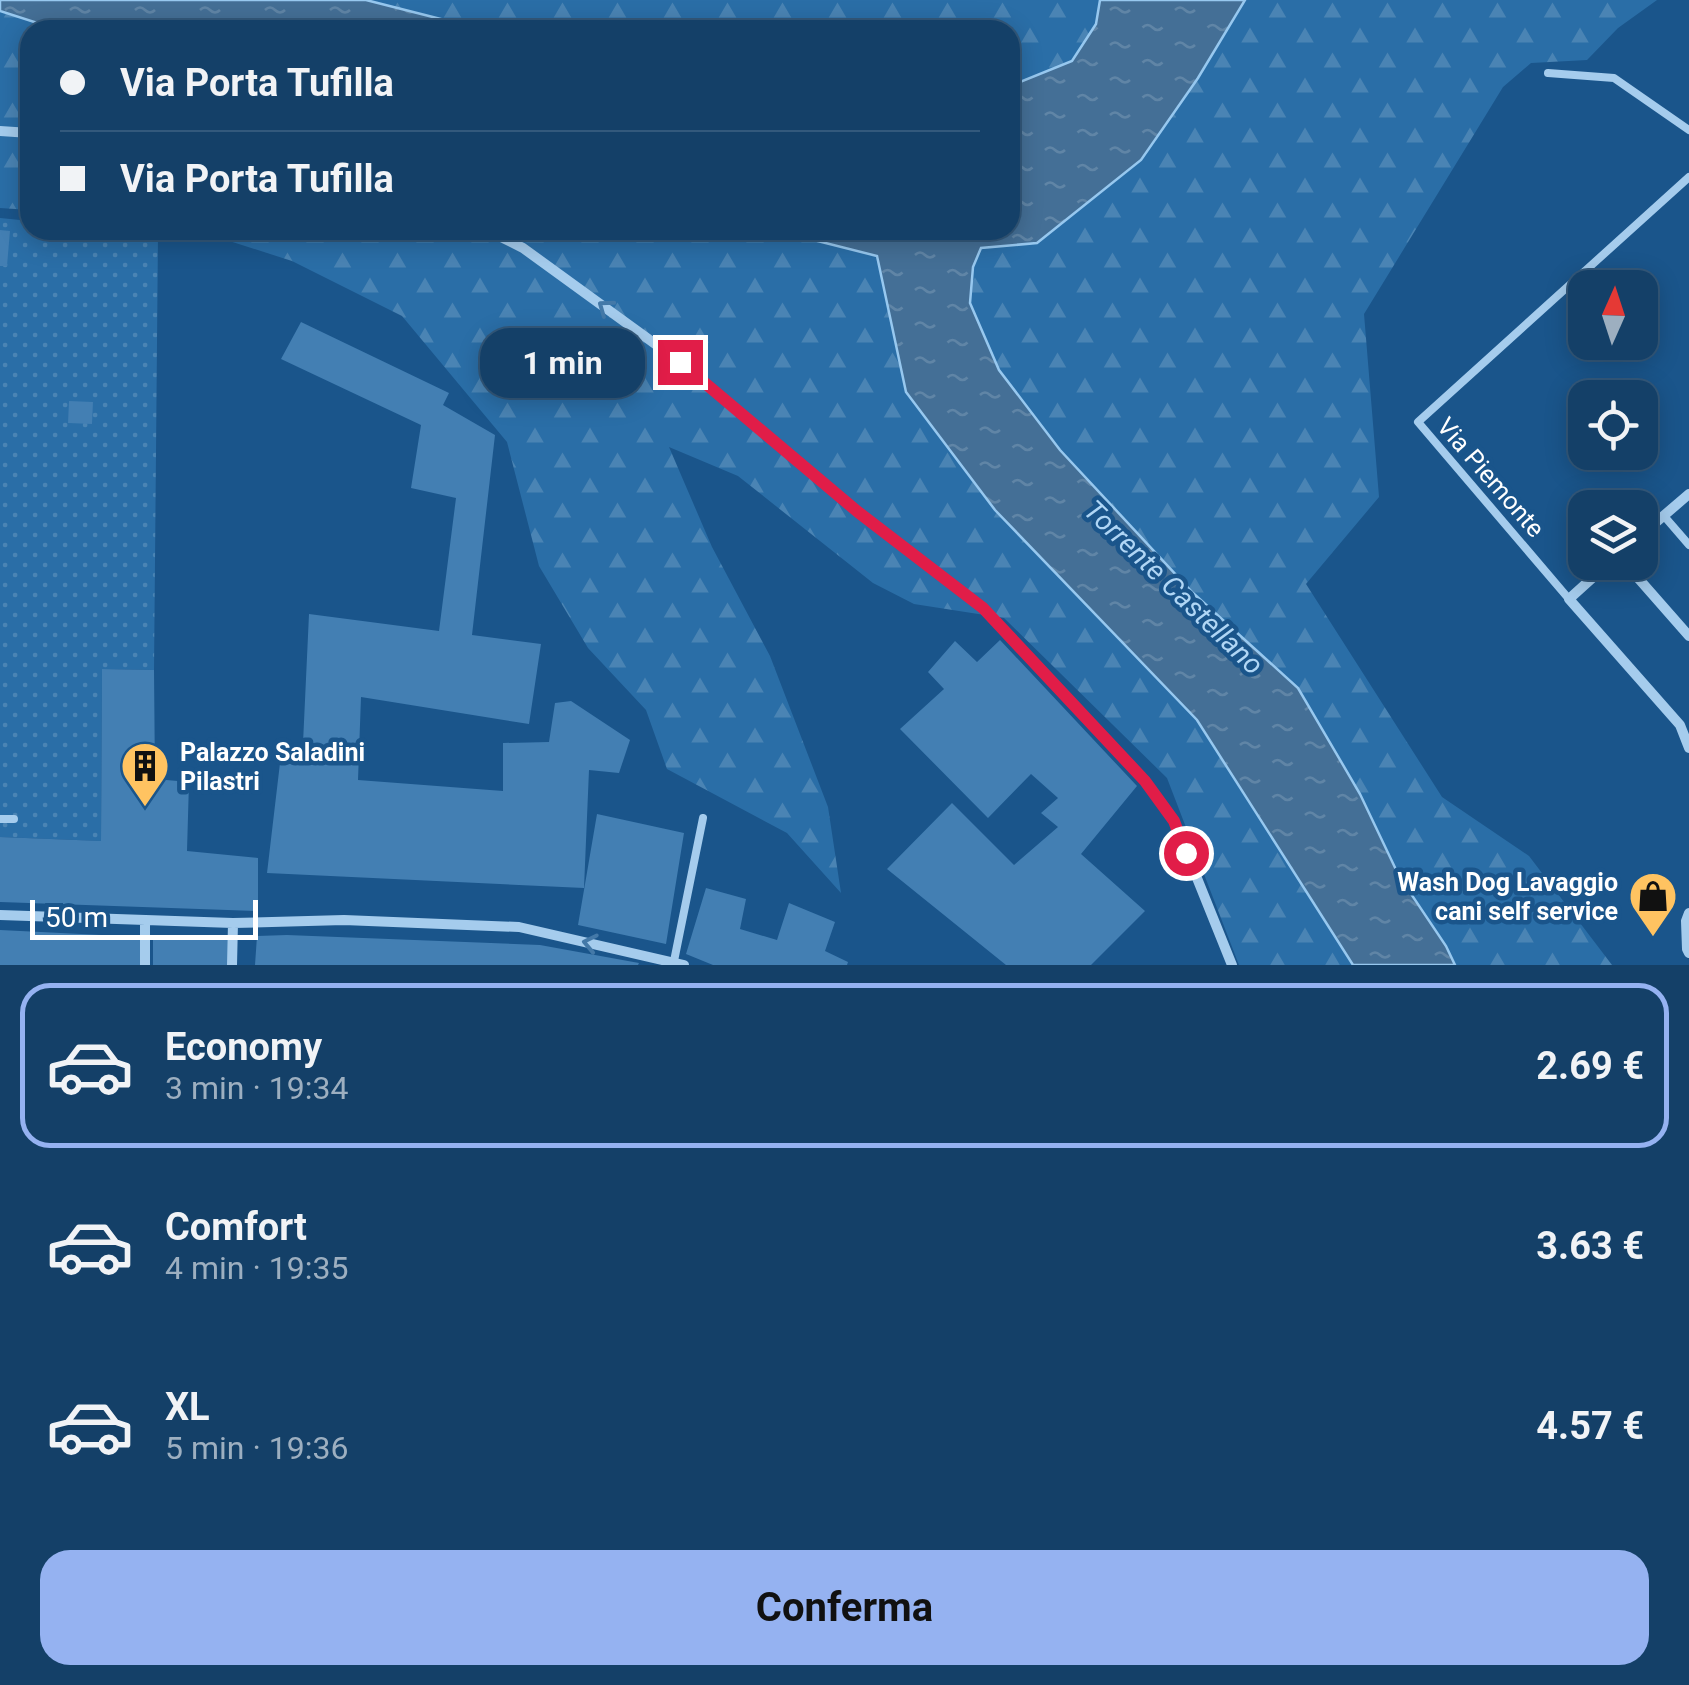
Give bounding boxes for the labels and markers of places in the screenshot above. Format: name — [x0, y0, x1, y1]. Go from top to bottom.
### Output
place label: Palazzo Saladini Pilastri — [180, 738, 365, 796]
building icon: Palazzo Saladini Pilastri — [119, 740, 171, 808]
place label: Wash Dog Lavaggio cani self service — [1397, 868, 1618, 926]
shop icon: Wash Dog Lavaggio cani self service — [1627, 870, 1679, 938]

